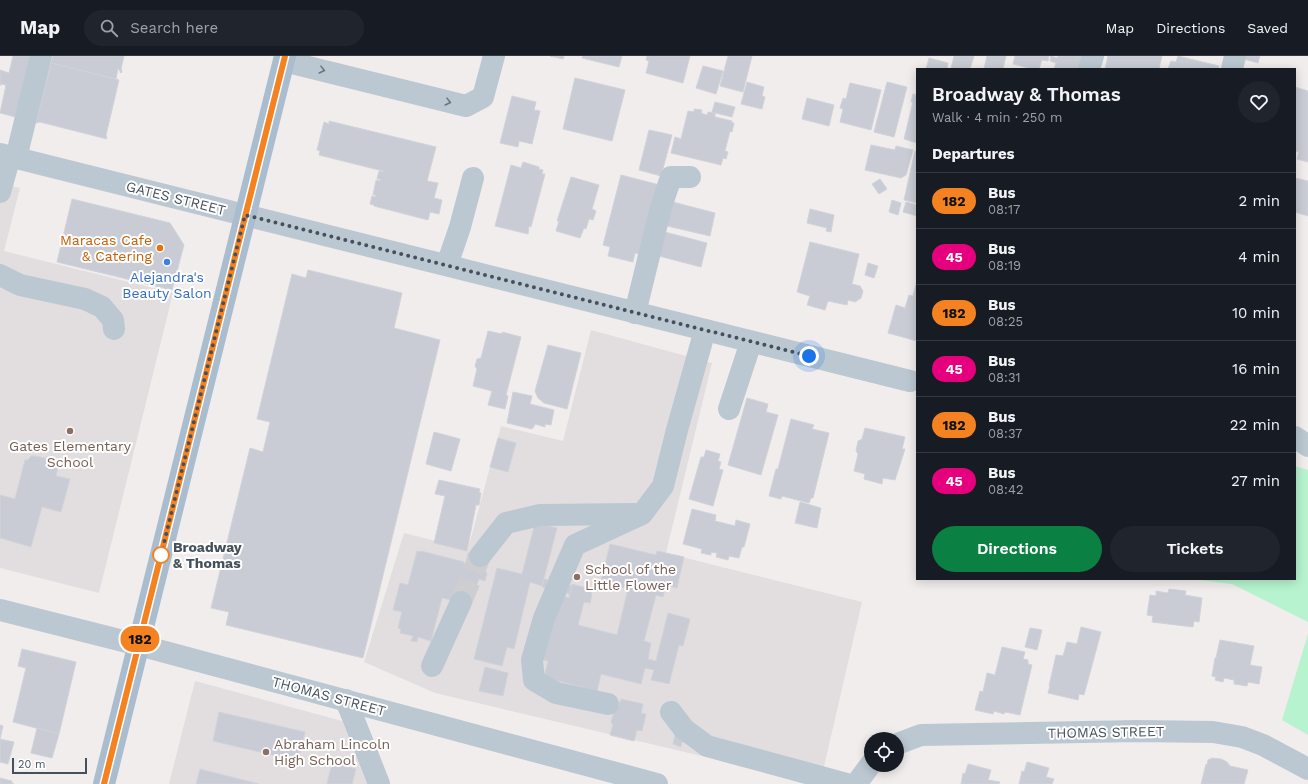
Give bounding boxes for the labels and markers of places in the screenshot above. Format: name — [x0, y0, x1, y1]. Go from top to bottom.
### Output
place label: Maracas Cafe & Catering — [60, 232, 153, 264]
marker: Maracas Cafe & Catering — [155, 243, 165, 253]
marker: Alejandra's Beauty Salon — [162, 257, 172, 267]
place label: Alejandra's Beauty Salon — [122, 269, 212, 301]
marker: Gates Elementary School — [65, 426, 75, 436]
place label: Gates Elementary School — [9, 438, 132, 470]
place label: Broadway & Thomas — [173, 539, 242, 571]
marker: Broadway & Thomas — [152, 546, 170, 564]
place label: School of the Little Flower — [585, 561, 676, 593]
marker: School of the Little Flower — [572, 572, 582, 582]
place label: Abraham Lincoln High School — [274, 736, 390, 768]
marker: Abraham Lincoln High School — [261, 747, 271, 757]

